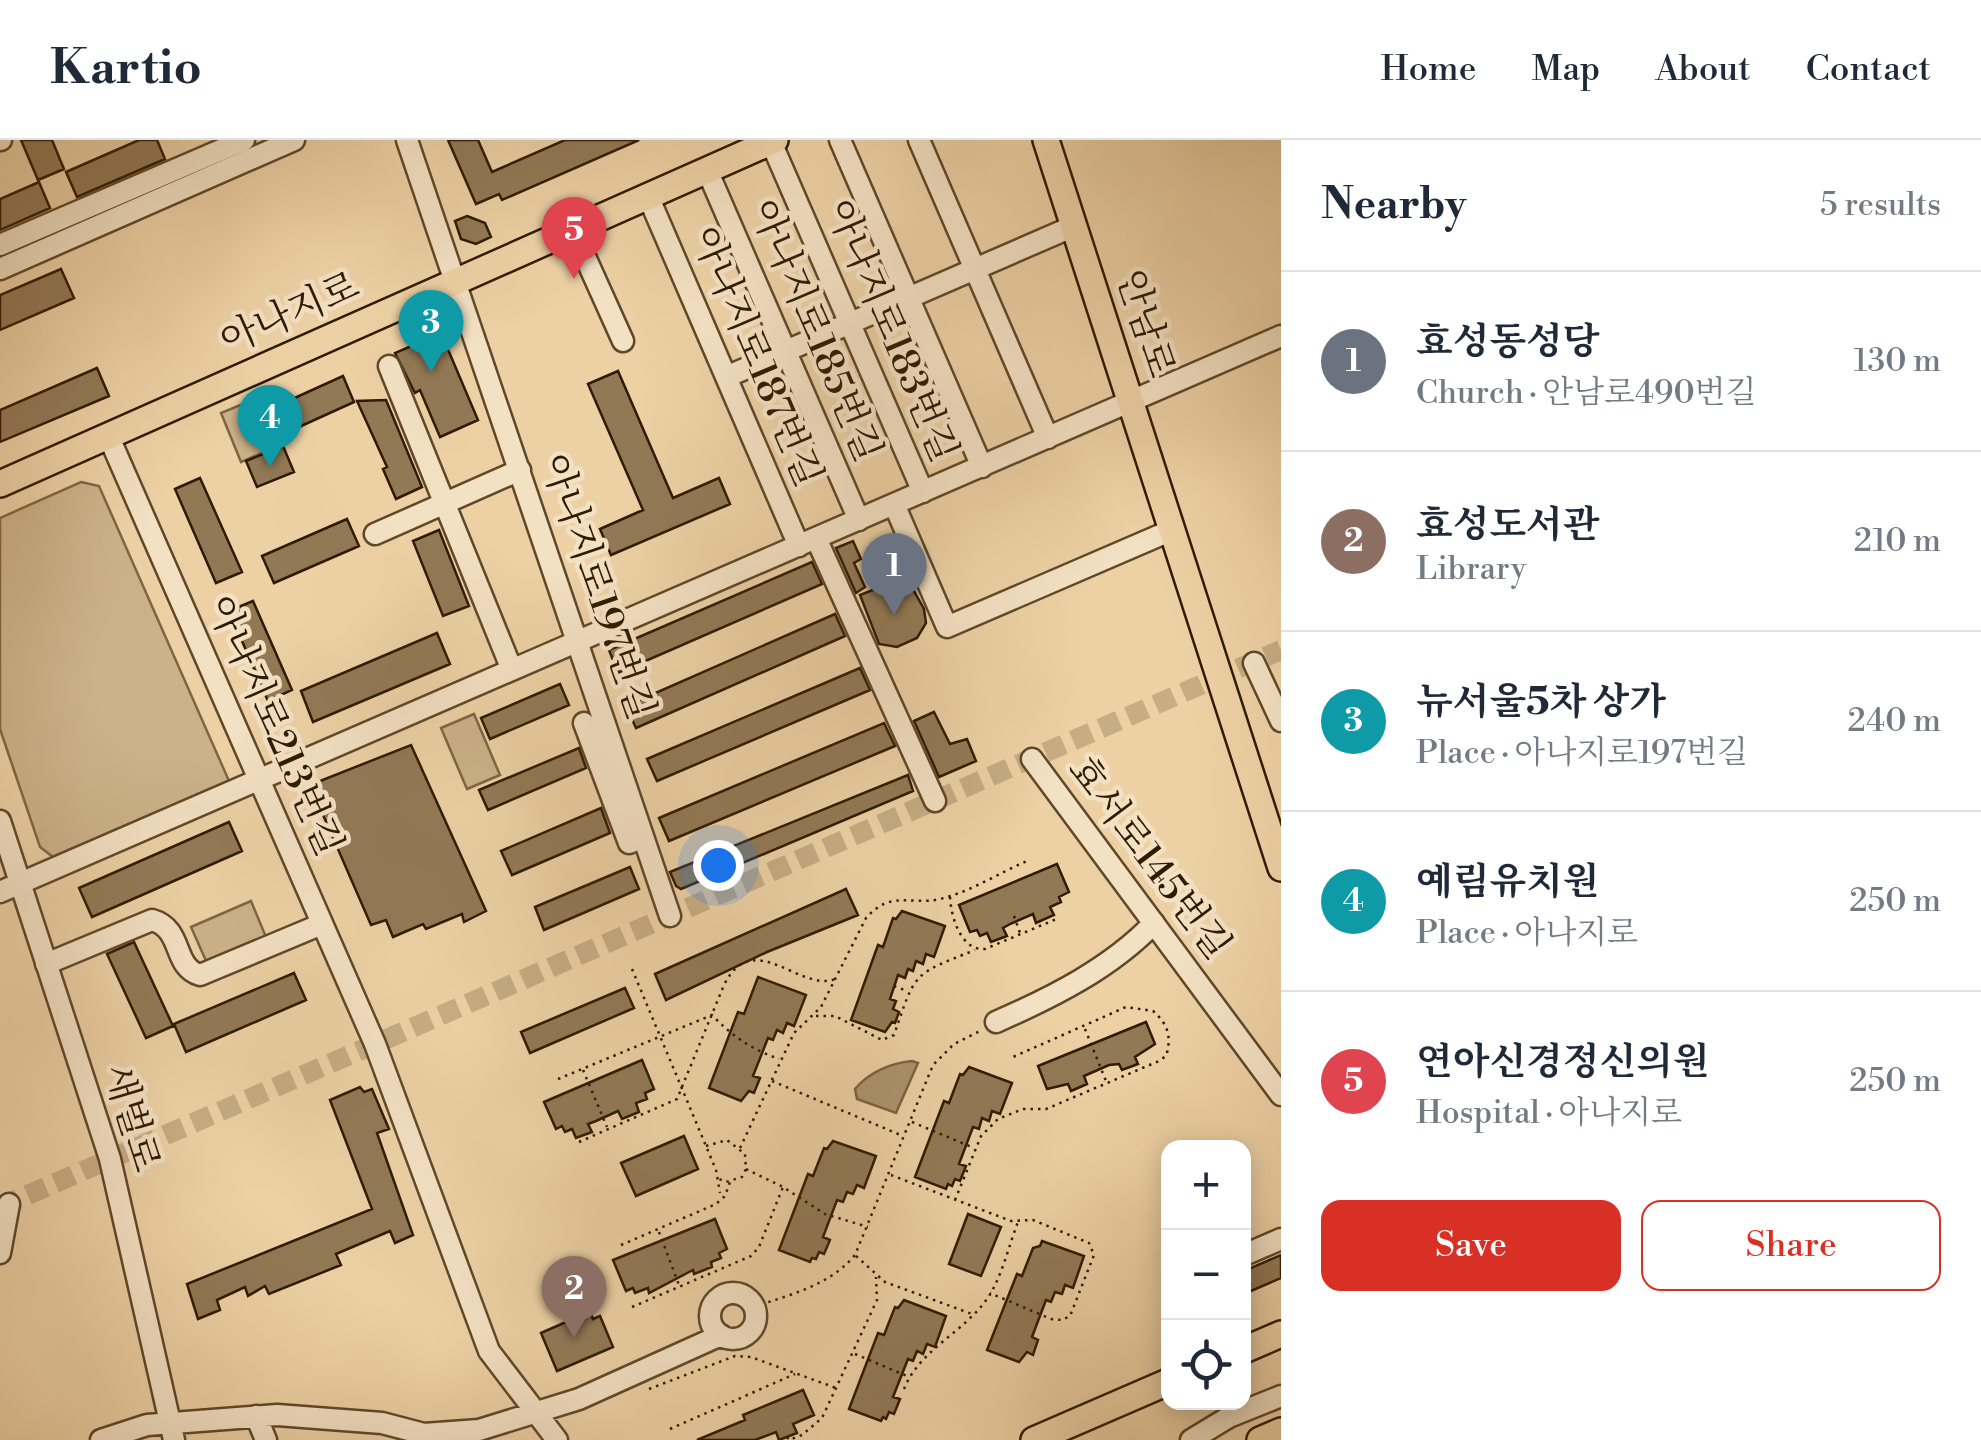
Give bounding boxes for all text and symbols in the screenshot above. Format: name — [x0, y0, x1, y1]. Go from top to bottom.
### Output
text: Kartio — [50, 39, 202, 99]
text: Home — [1380, 48, 1476, 91]
text: Map — [1531, 48, 1600, 91]
text: About — [1655, 48, 1751, 91]
text: Contact — [1806, 48, 1931, 91]
text: Nearby — [1321, 179, 1466, 232]
text: 5 results — [1820, 185, 1941, 225]
street label: 아나지로185번길 — [739, 193, 891, 469]
street label: 아나지로183번길 — [815, 193, 967, 469]
pin: 5 — [542, 196, 606, 279]
street label: 아나지로187번길 — [680, 220, 832, 494]
street label: 아나지로 — [213, 263, 367, 365]
street label: 안남로 — [1106, 264, 1184, 384]
pin: 3 — [398, 290, 464, 372]
text: 효성동성당 — [1416, 319, 1600, 366]
text: 1 — [1346, 341, 1361, 381]
text: 130 m — [1854, 341, 1941, 381]
text: Church · 안남로490번길 — [1416, 373, 1756, 413]
pin: 4 — [238, 385, 302, 467]
street label: 아나지로197번길 — [530, 448, 664, 726]
text: 효성도서관 — [1416, 502, 1600, 549]
text: 2 — [1343, 521, 1364, 561]
text: 210 m — [1854, 521, 1941, 561]
pin: 1 — [862, 532, 926, 615]
text: Library — [1416, 549, 1526, 589]
street label: 아나지로213번길 — [196, 589, 352, 863]
text: 뉴서울5차 상가 — [1416, 679, 1666, 726]
text: 3 — [1344, 701, 1363, 741]
text: 240 m — [1848, 701, 1941, 741]
text: Place · 아나지로197번길 — [1416, 733, 1748, 773]
street label: 효서로145번길 — [1057, 747, 1241, 969]
your location — [693, 840, 744, 891]
text: 예림유치원 — [1416, 859, 1600, 906]
text: 4 — [1343, 881, 1364, 921]
text: 250 m — [1849, 881, 1941, 921]
text: Place · 아나지로 — [1416, 913, 1638, 953]
text: 연아신경정신의원 — [1416, 1039, 1710, 1086]
street label: 새벌로 — [92, 1058, 170, 1178]
text: 5 — [1344, 1061, 1363, 1101]
text: 250 m — [1849, 1061, 1941, 1101]
text: Hospital · 아나지로 — [1416, 1093, 1682, 1133]
map controls — [1161, 1140, 1251, 1410]
button: + — [1161, 1140, 1251, 1230]
button: Save — [1321, 1200, 1621, 1291]
button: Share — [1641, 1200, 1941, 1291]
button: − — [1161, 1230, 1251, 1320]
pin: 2 — [542, 1256, 606, 1338]
button: locate — [1161, 1320, 1251, 1410]

